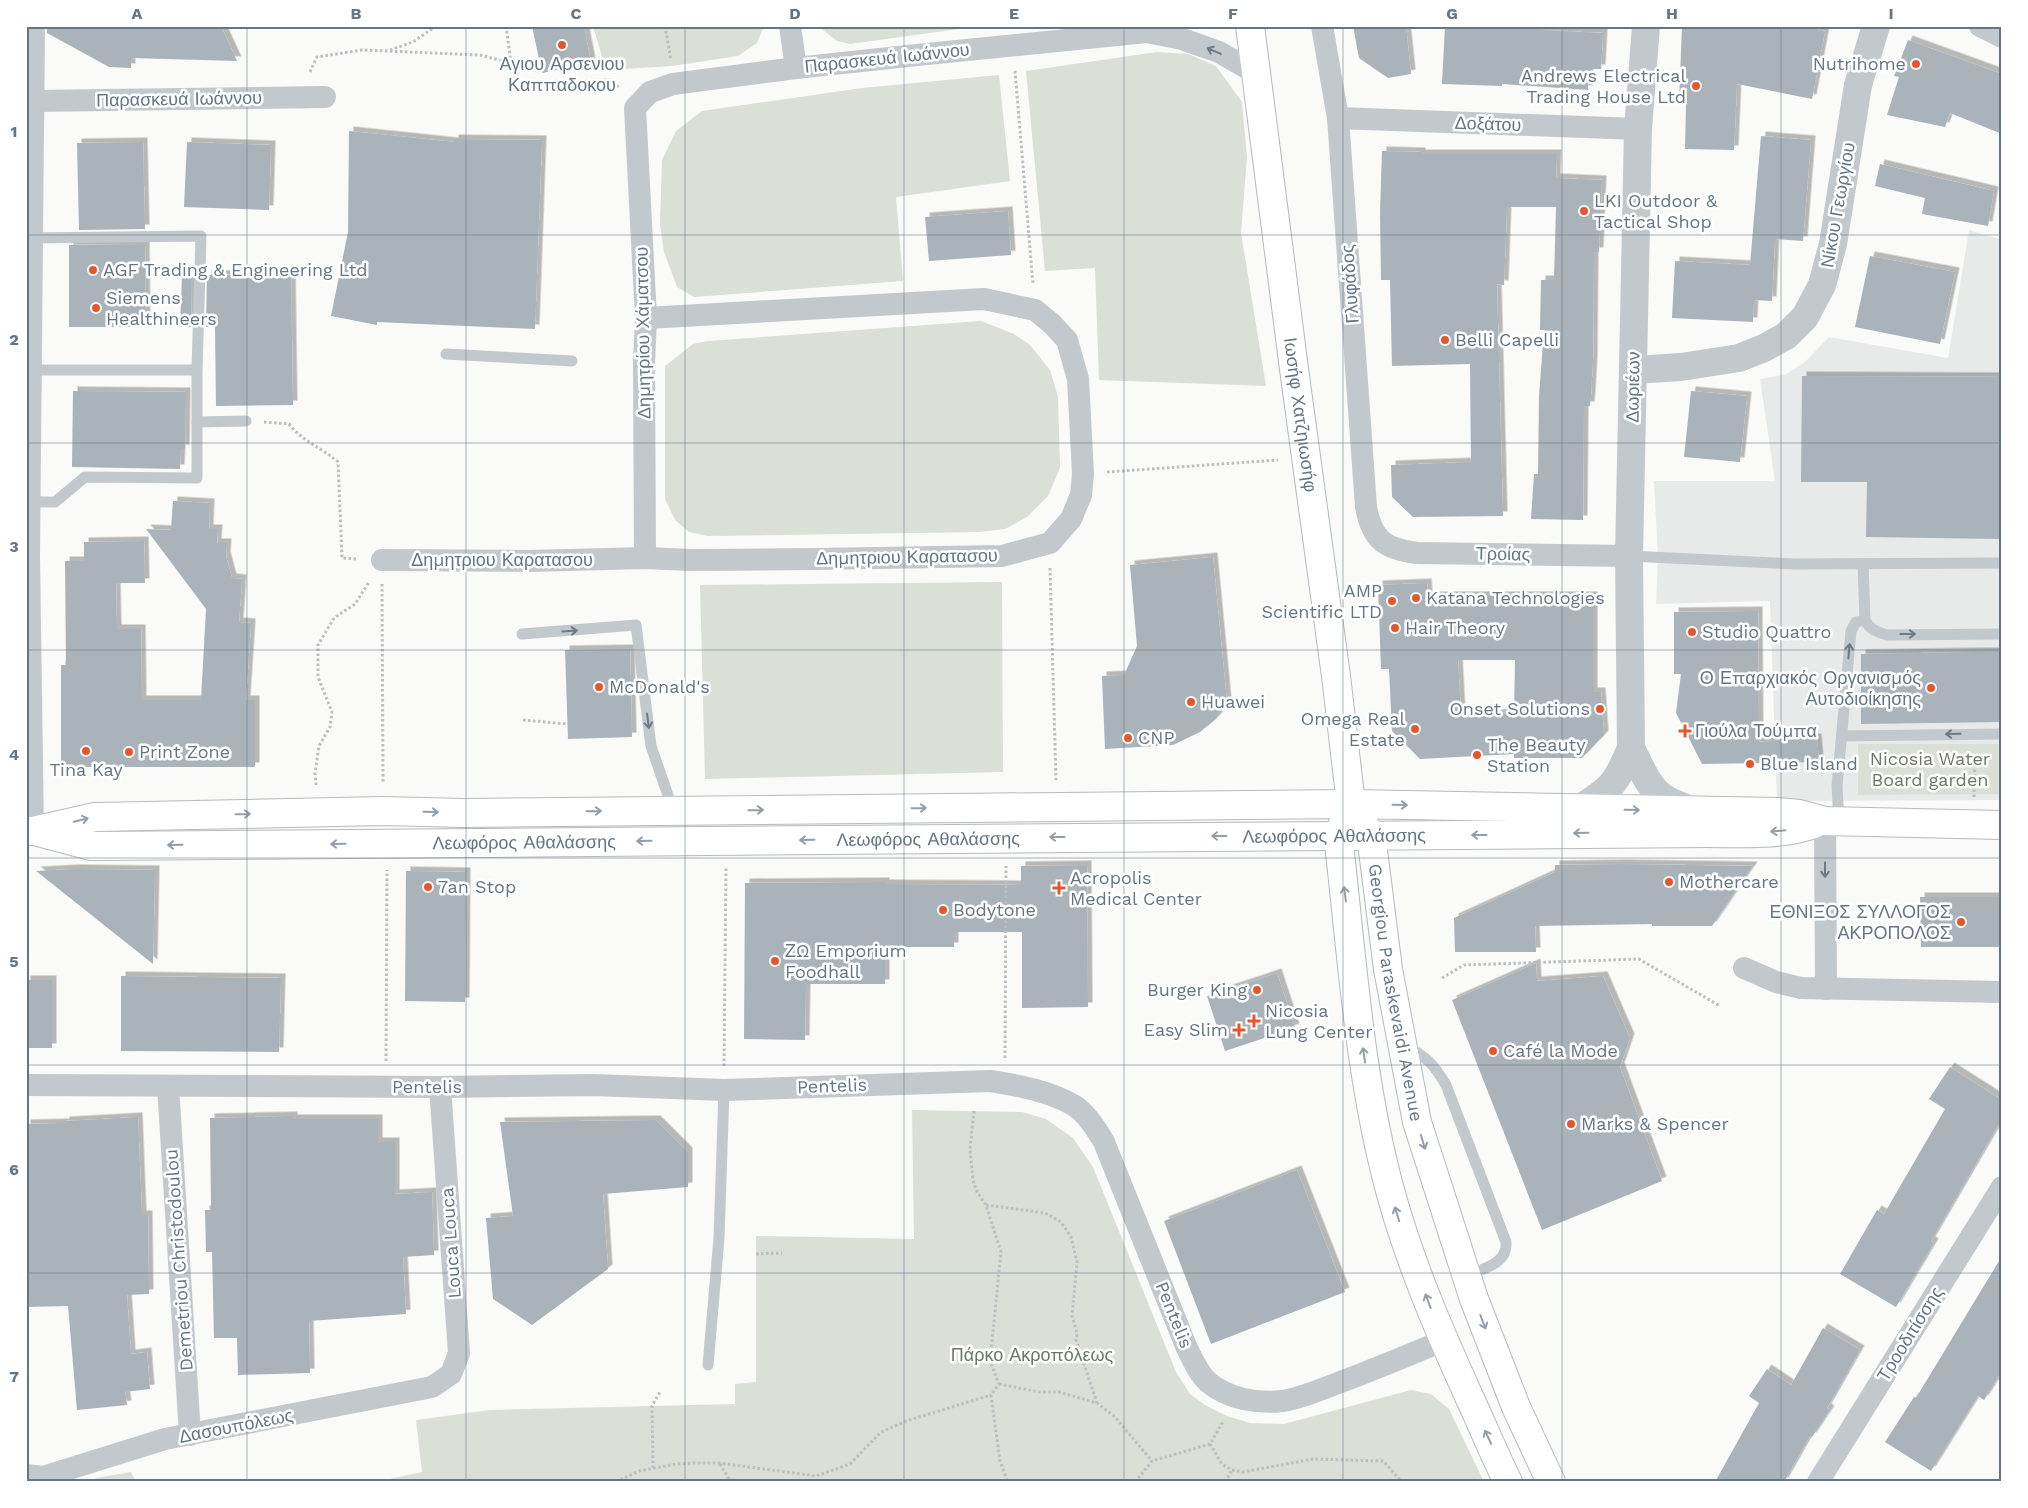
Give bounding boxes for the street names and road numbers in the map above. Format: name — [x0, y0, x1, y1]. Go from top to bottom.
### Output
street label: Παρασκευά Ιωάννου — [803, 38, 971, 77]
street label: Παρασκευά Ιωάννου — [96, 87, 262, 110]
street label: Δοξάτου — [1454, 112, 1522, 135]
street label: Νίκου Γεωργίου — [1816, 141, 1859, 269]
street label: Γλυφάδος — [1336, 244, 1363, 324]
street label: Δημητρίου Χάματσου — [630, 247, 655, 419]
street label: Ιωσήφ Χατζηιωσήφ — [1280, 336, 1322, 493]
street label: Δωριέων — [1621, 351, 1644, 423]
street label: Τροίας — [1476, 543, 1531, 564]
street label: Δημητριου Καρατασου — [816, 544, 998, 569]
street label: Δημητριου Καρατασου — [411, 549, 593, 570]
street label: Λεωφόρος Αθαλάσσης — [1242, 824, 1426, 847]
street label: Λεωφόρος Αθαλάσσης — [836, 828, 1020, 850]
street label: Λεωφόρος Αθαλάσσης — [432, 831, 616, 853]
street label: Georgiou Paraskevaidi Avenue — [1365, 862, 1428, 1123]
street label: Pentelis — [797, 1074, 867, 1097]
street label: Pentelis — [392, 1076, 462, 1097]
street label: Demetriou Christodoulou — [160, 1148, 197, 1372]
street label: Louca Louca — [436, 1187, 465, 1299]
street label: Pentelis — [1152, 1278, 1197, 1351]
street label: Τροοδιτίσσης — [1872, 1282, 1947, 1385]
street label: Δασουπόλεως — [177, 1404, 295, 1447]

